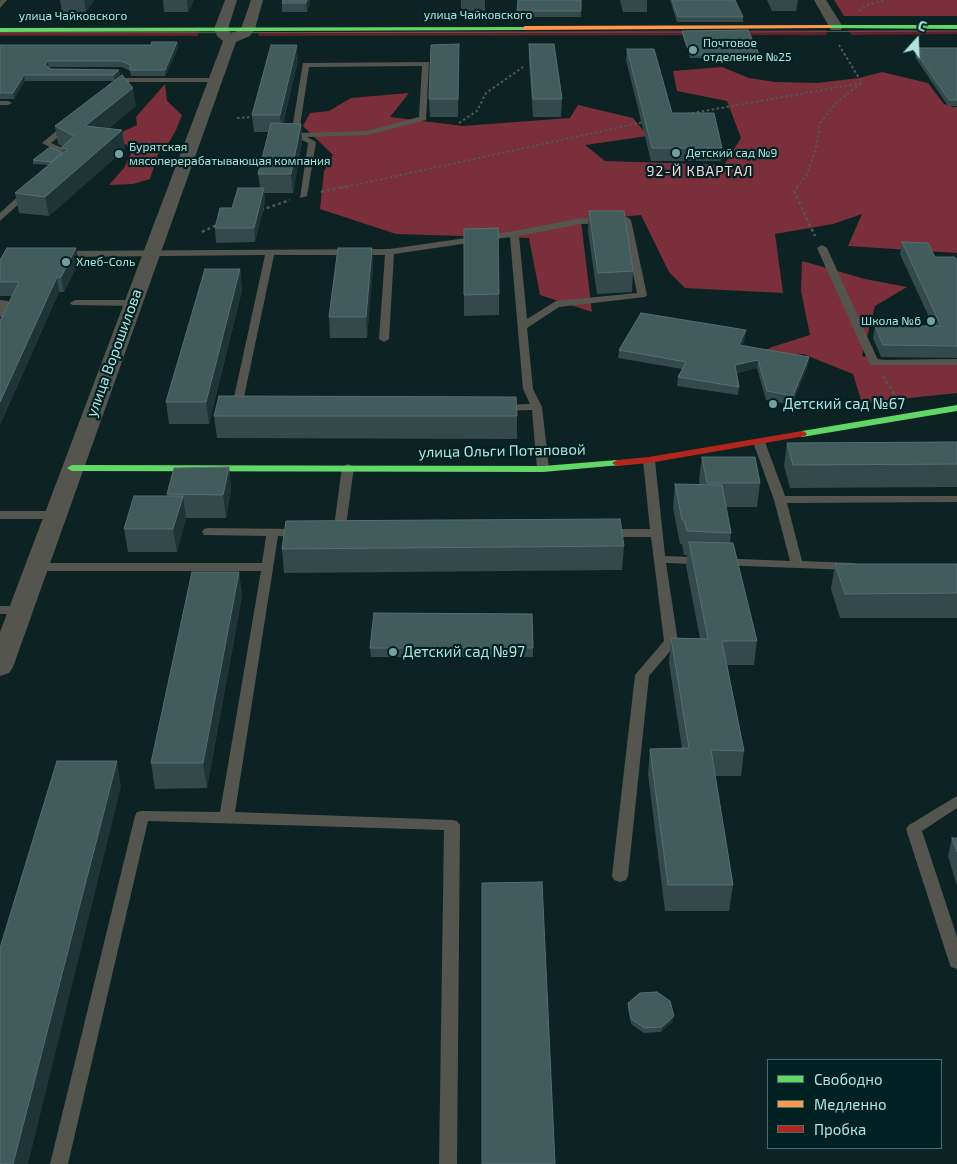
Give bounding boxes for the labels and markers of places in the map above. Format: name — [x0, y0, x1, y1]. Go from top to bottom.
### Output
place label: Почтовое отделение №25 — [703, 36, 792, 64]
marker: Почтовое отделение №25 — [687, 44, 699, 56]
place label: Бурятская мясоперерабатывающая компания — [129, 140, 331, 168]
place label: Детский сад №9 — [686, 146, 777, 160]
marker: Детский сад №9 — [670, 147, 682, 159]
marker: Бурятская мясоперерабатывающая компания — [113, 148, 125, 160]
place label: Хлеб-Соль — [76, 255, 135, 269]
marker: Хлеб-Соль — [60, 256, 72, 268]
place label: Школа №6 — [861, 314, 921, 328]
marker: Школа №6 — [925, 315, 937, 327]
place label: Детский сад №67 — [783, 395, 905, 413]
marker: Детский сад №67 — [767, 398, 779, 410]
place label: Детский сад №97 — [403, 643, 525, 661]
marker: Детский сад №97 — [387, 646, 399, 658]

